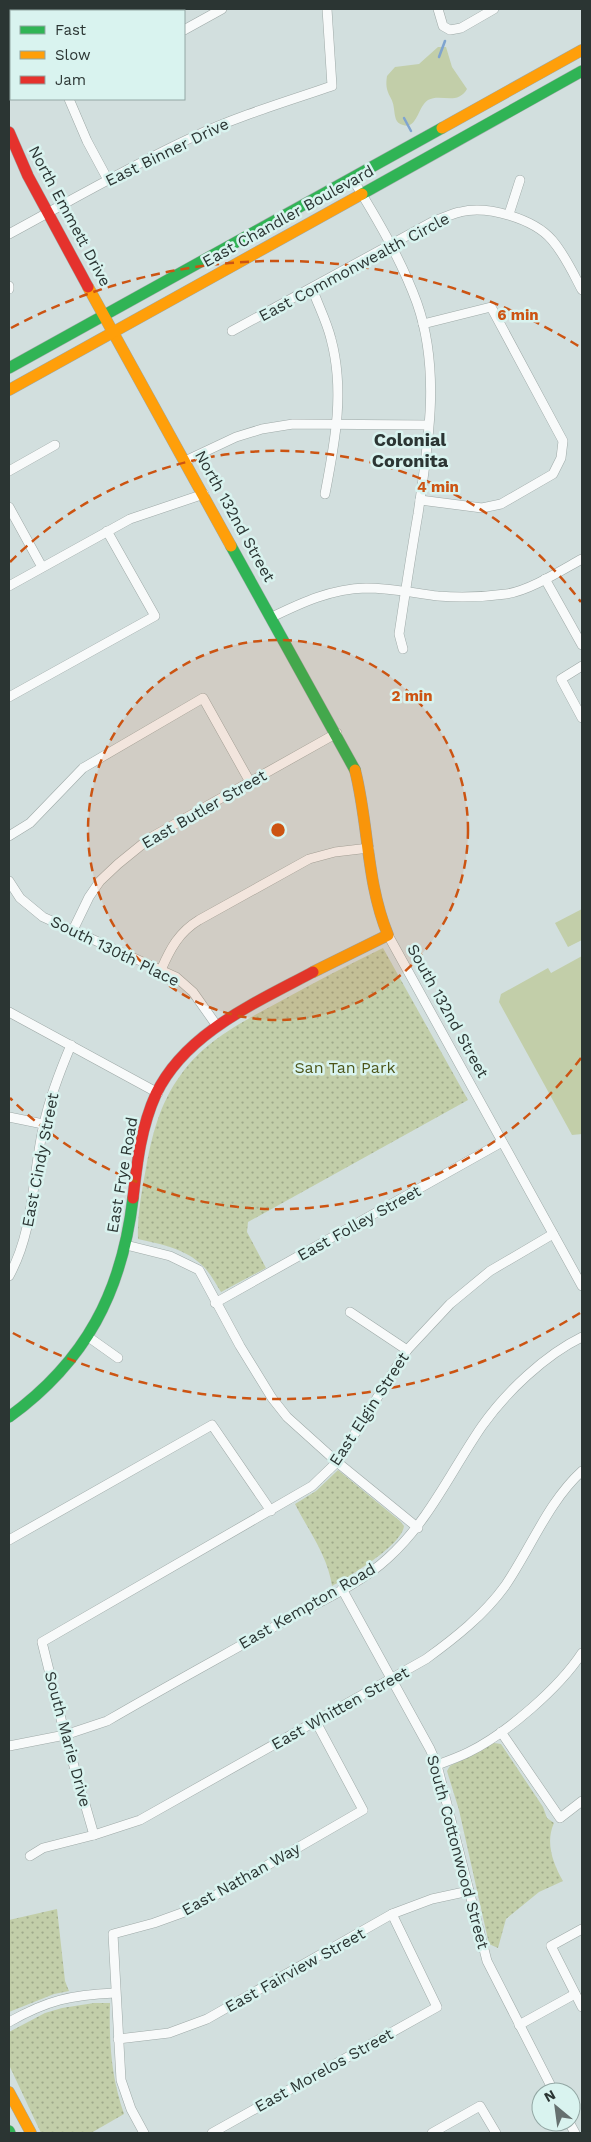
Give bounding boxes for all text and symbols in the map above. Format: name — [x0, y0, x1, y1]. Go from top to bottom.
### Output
legend — [10, 10, 185, 100]
text: Fast — [55, 21, 87, 39]
text: Slow — [55, 46, 91, 64]
text: Jam — [55, 71, 86, 89]
street label: East Binner Drive — [102, 114, 232, 190]
street label: North Emmett Drive — [25, 142, 115, 290]
street label: East Chandler Boulevard — [199, 161, 377, 271]
street label: East Commonwealth Circle — [256, 209, 452, 325]
text: 6 min — [497, 306, 539, 324]
district label: Colonial Coronita — [372, 429, 449, 471]
street label: North 132nd Street — [191, 447, 279, 585]
text: 4 min — [417, 478, 459, 496]
text: 2 min — [391, 687, 433, 705]
street label: East Butler Street — [138, 765, 270, 852]
centre of rings — [269, 821, 287, 839]
street label: South 130th Place — [47, 912, 183, 990]
street label: South 132nd Street — [403, 941, 493, 1081]
park label: San Tan Park — [295, 1058, 395, 1077]
street label: East Cindy Street — [18, 1091, 62, 1229]
street label: East Frye Road — [102, 1115, 142, 1235]
street label: East Folley Street — [294, 1181, 424, 1265]
street label: East Elgin Street — [325, 1349, 413, 1469]
street label: East Kempton Road — [235, 1559, 379, 1653]
street label: East Whitten Street — [268, 1662, 412, 1754]
street label: South Marie Drive — [41, 1669, 95, 1809]
street label: South Cottonwood Street — [423, 1753, 493, 1951]
street label: East Nathan Way — [178, 1838, 304, 1919]
street label: East Fairview Street — [222, 1924, 368, 2016]
street label: East Morelos Street — [252, 2024, 397, 2116]
north arrow — [531, 2082, 581, 2132]
text: N — [541, 2086, 558, 2105]

